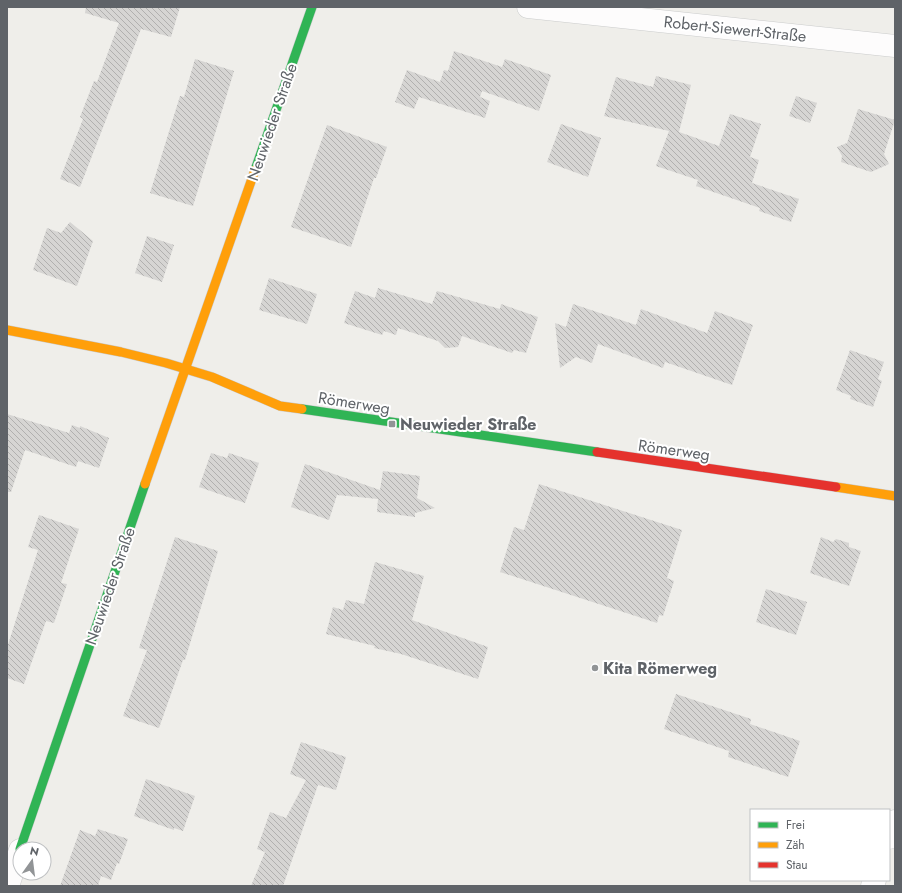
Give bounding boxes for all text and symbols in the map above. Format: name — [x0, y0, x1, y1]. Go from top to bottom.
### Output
street label: Robert-Siewert-Straße — [663, 10, 807, 48]
street label: Neuwieder Straße — [241, 60, 303, 184]
street label: Römerweg — [316, 386, 392, 420]
place label: Neuwieder Straße — [400, 413, 536, 436]
marker: Neuwieder Straße — [387, 419, 397, 429]
street label: Römerweg — [637, 434, 711, 466]
street label: Neuwieder Straße — [79, 524, 141, 648]
place label: Kita Römerweg — [603, 657, 717, 680]
marker: Kita Römerweg — [590, 663, 600, 673]
legend — [750, 809, 890, 881]
text: Frei — [786, 816, 805, 834]
text: Zäh — [786, 836, 805, 854]
north arrow — [12, 841, 52, 881]
text: N — [28, 842, 41, 860]
text: Stau — [786, 856, 808, 874]

